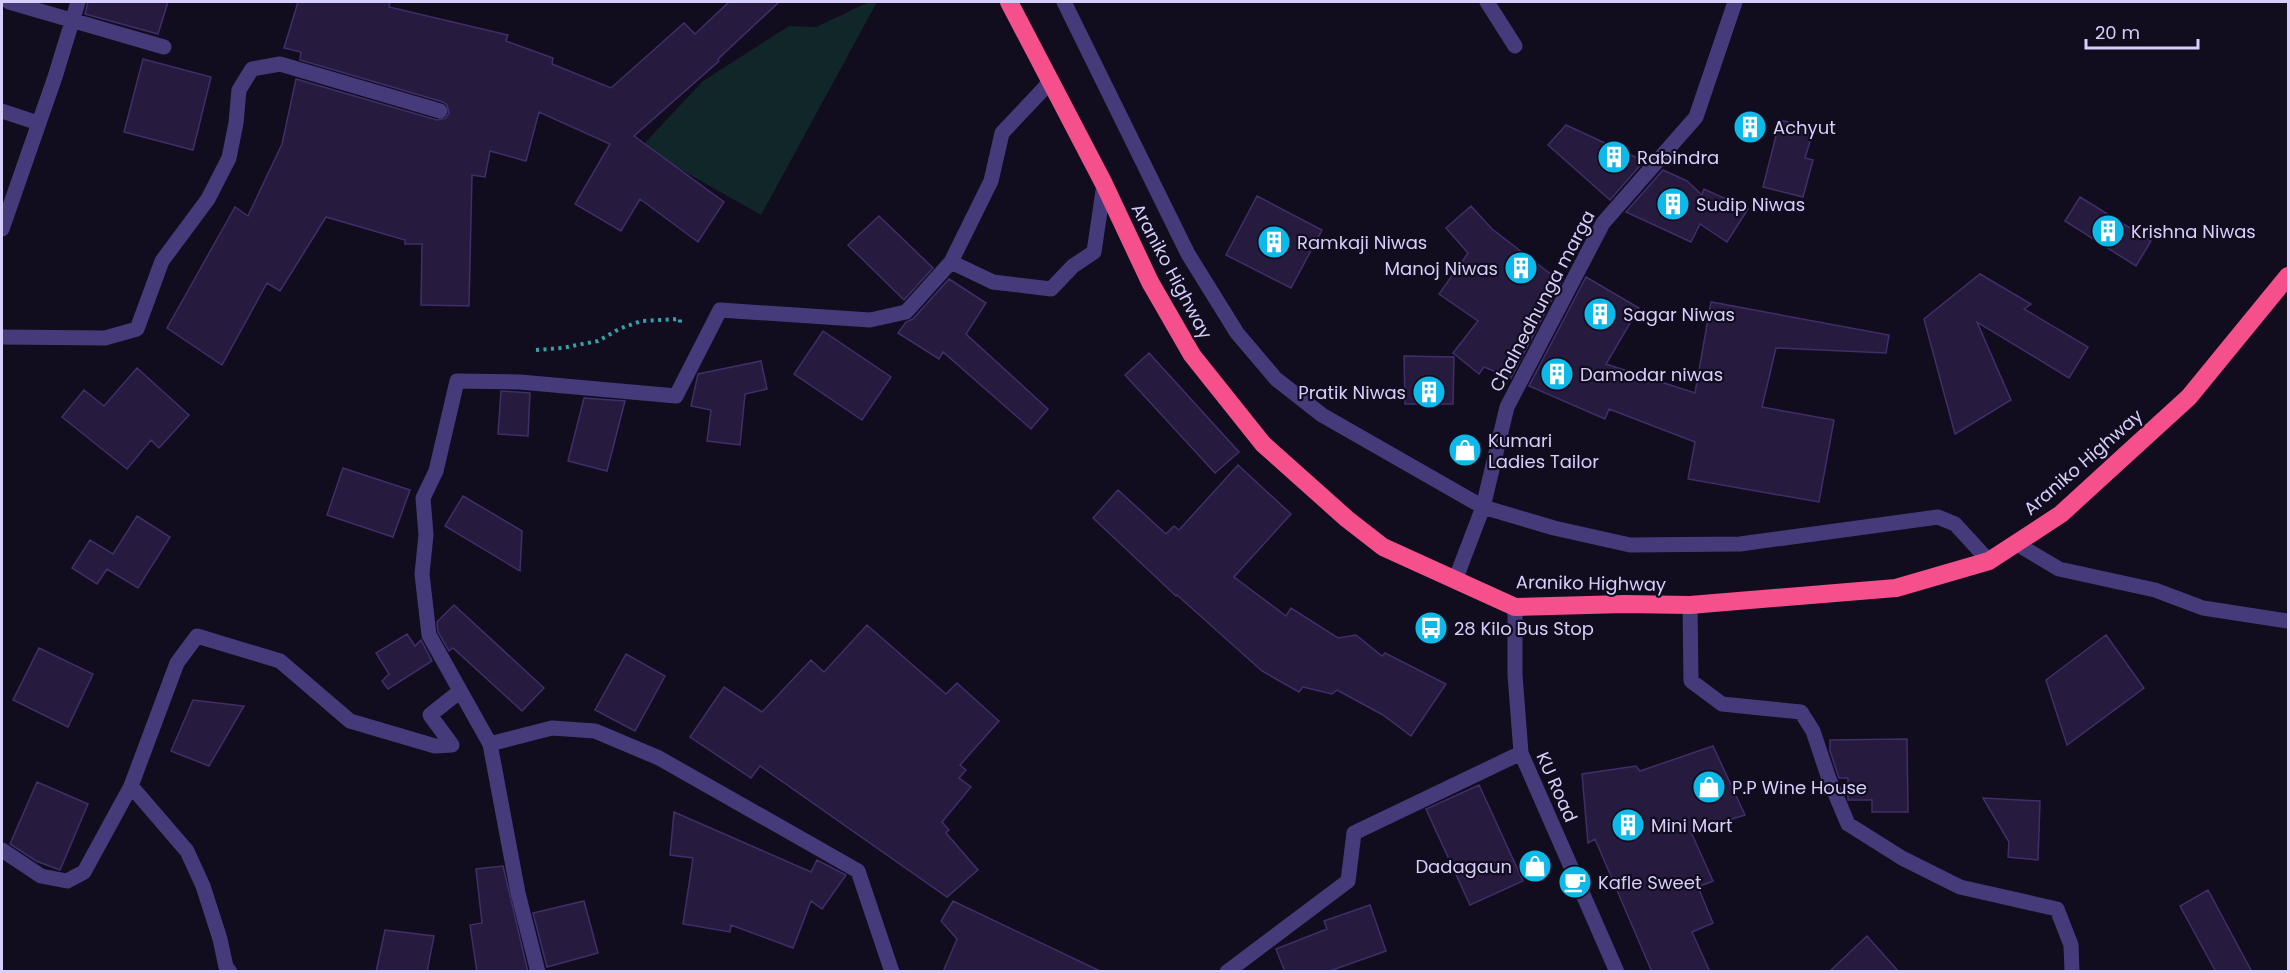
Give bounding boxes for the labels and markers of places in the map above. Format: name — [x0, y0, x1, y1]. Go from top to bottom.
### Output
building icon: Achyut — [1732, 109, 1768, 145]
place label: Achyut — [1773, 115, 1836, 140]
building icon: Rabindra — [1596, 139, 1632, 175]
place label: Rabindra — [1637, 145, 1719, 170]
building icon: Sudip Niwas — [1655, 186, 1691, 222]
place label: Sudip Niwas — [1696, 192, 1805, 217]
building icon: Krishna Niwas — [2090, 213, 2126, 249]
place label: Krishna Niwas — [2131, 219, 2256, 244]
building icon: Ramkaji Niwas — [1256, 224, 1292, 260]
place label: Ramkaji Niwas — [1297, 230, 1427, 255]
building icon: Manoj Niwas — [1503, 250, 1539, 286]
place label: Manoj Niwas — [1385, 256, 1498, 281]
building icon: Sagar Niwas — [1582, 296, 1618, 332]
place label: Sagar Niwas — [1623, 302, 1735, 327]
building icon: Damodar niwas — [1539, 356, 1575, 392]
place label: Damodar niwas — [1580, 362, 1723, 387]
building icon: Pratik Niwas — [1411, 374, 1447, 410]
place label: Pratik Niwas — [1298, 380, 1406, 405]
place label: Kumari Ladies Tailor — [1488, 428, 1599, 474]
shop icon: Kumari Ladies Tailor — [1447, 432, 1483, 468]
bus stop icon: 28 Kilo Bus Stop — [1413, 610, 1449, 646]
place label: 28 Kilo Bus Stop — [1454, 616, 1594, 641]
shop icon: P.P Wine House — [1691, 769, 1727, 805]
place label: P.P Wine House — [1732, 775, 1867, 800]
building icon: Mini Mart — [1610, 807, 1646, 843]
place label: Mini Mart — [1651, 813, 1733, 838]
shop icon: Dadagaun — [1517, 848, 1553, 884]
place label: Dadagaun — [1415, 854, 1512, 879]
cafe icon: Kafle Sweet — [1557, 864, 1593, 900]
place label: Kafle Sweet — [1598, 870, 1701, 895]

